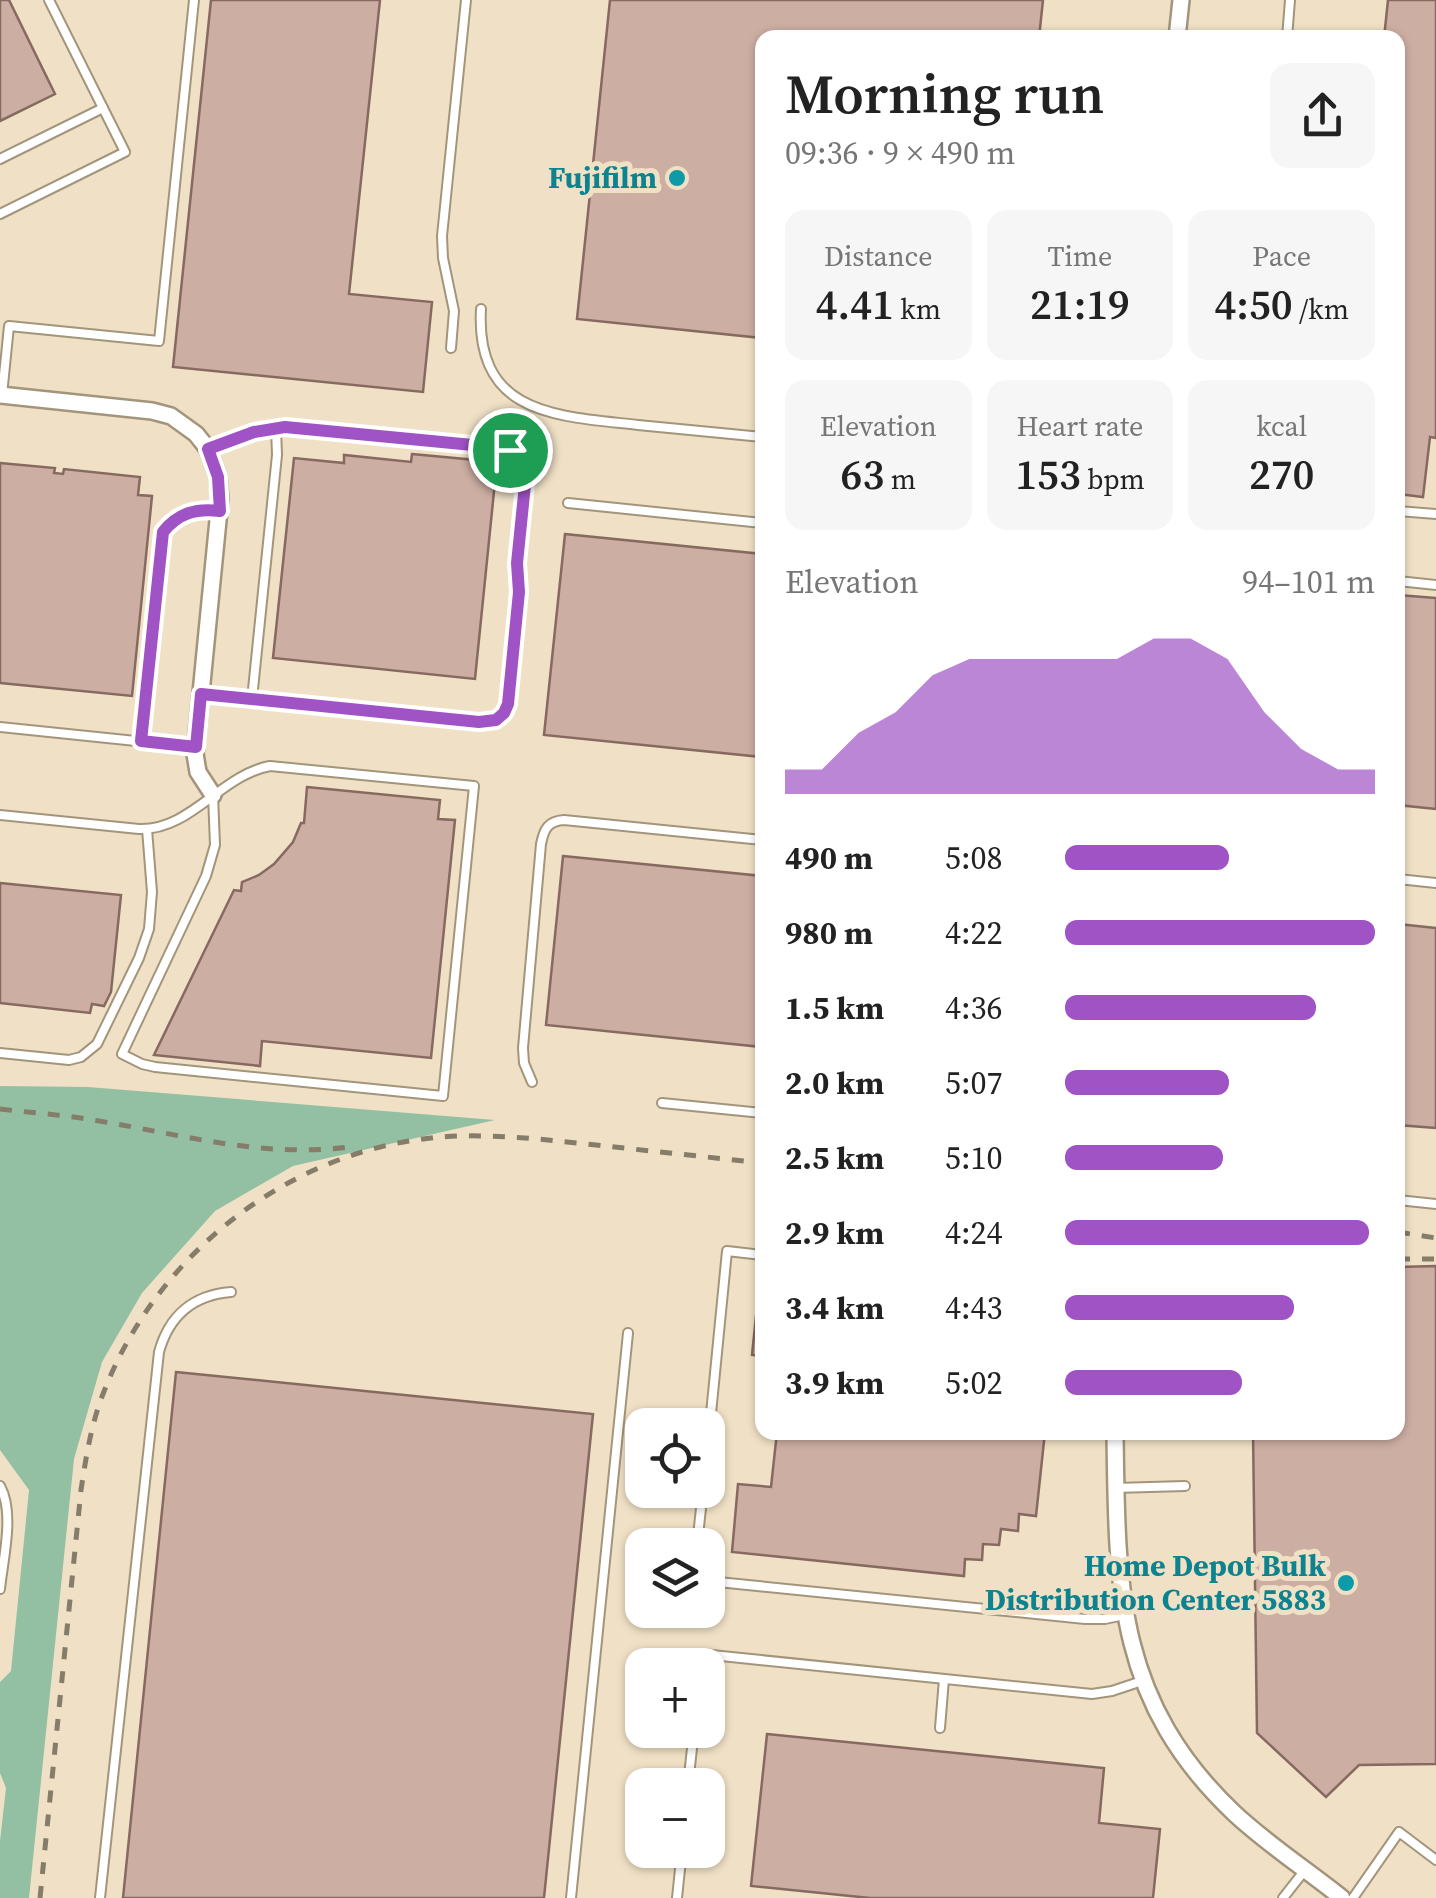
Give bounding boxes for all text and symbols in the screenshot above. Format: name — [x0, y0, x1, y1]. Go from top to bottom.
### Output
text: Morning run — [785, 56, 1104, 131]
button: share — [1270, 63, 1375, 168]
text: 09:36 · 9 × 490 m — [785, 131, 1015, 175]
place label: Fujifilm — [548, 157, 657, 198]
marker: Fujifilm — [666, 167, 688, 189]
text: Distance — [824, 237, 933, 275]
text: Time — [1048, 237, 1112, 275]
text: Pace — [1252, 237, 1311, 275]
text: 4.41 — [816, 275, 894, 333]
text: 21:19 — [1030, 275, 1130, 333]
text: 4:50 — [1214, 275, 1293, 333]
text: km — [894, 290, 941, 328]
text: /km — [1293, 290, 1349, 328]
text: Elevation — [820, 407, 937, 445]
text: Heart rate — [1017, 407, 1143, 445]
text: kcal — [1256, 407, 1307, 445]
pin — [468, 408, 553, 493]
icon: arrive — [483, 423, 538, 478]
text: 63 — [841, 445, 884, 503]
text: 153 — [1015, 445, 1081, 503]
text: 270 — [1249, 445, 1314, 503]
text: m — [884, 460, 916, 498]
text: bpm — [1081, 460, 1145, 498]
text: Elevation — [785, 560, 919, 604]
text: 94–101 m — [1242, 560, 1375, 604]
text: 490 m — [785, 836, 873, 880]
text: 5:08 — [945, 836, 1003, 880]
text: 980 m — [785, 911, 873, 955]
text: 4:22 — [945, 911, 1003, 955]
text: 1.5 km — [785, 986, 884, 1030]
text: 4:36 — [945, 986, 1003, 1030]
text: 2.0 km — [785, 1061, 884, 1105]
text: 5:07 — [945, 1061, 1003, 1105]
text: 2.5 km — [785, 1136, 884, 1180]
text: 5:10 — [945, 1136, 1003, 1180]
text: 2.9 km — [785, 1211, 884, 1255]
text: 4:24 — [945, 1211, 1003, 1255]
text: 3.4 km — [785, 1286, 884, 1330]
text: 4:43 — [945, 1286, 1003, 1330]
text: 3.9 km — [785, 1361, 884, 1405]
text: 5:02 — [945, 1361, 1003, 1405]
map controls — [625, 1408, 725, 1868]
button: locate — [625, 1408, 725, 1508]
button: layers — [625, 1528, 725, 1628]
place label: Home Depot Bulk Distribution Center 5883 — [985, 1545, 1326, 1620]
marker: Home Depot Bulk Distribution Center 5883 — [1335, 1572, 1357, 1594]
button: + — [625, 1648, 725, 1748]
button: − — [625, 1768, 725, 1868]

